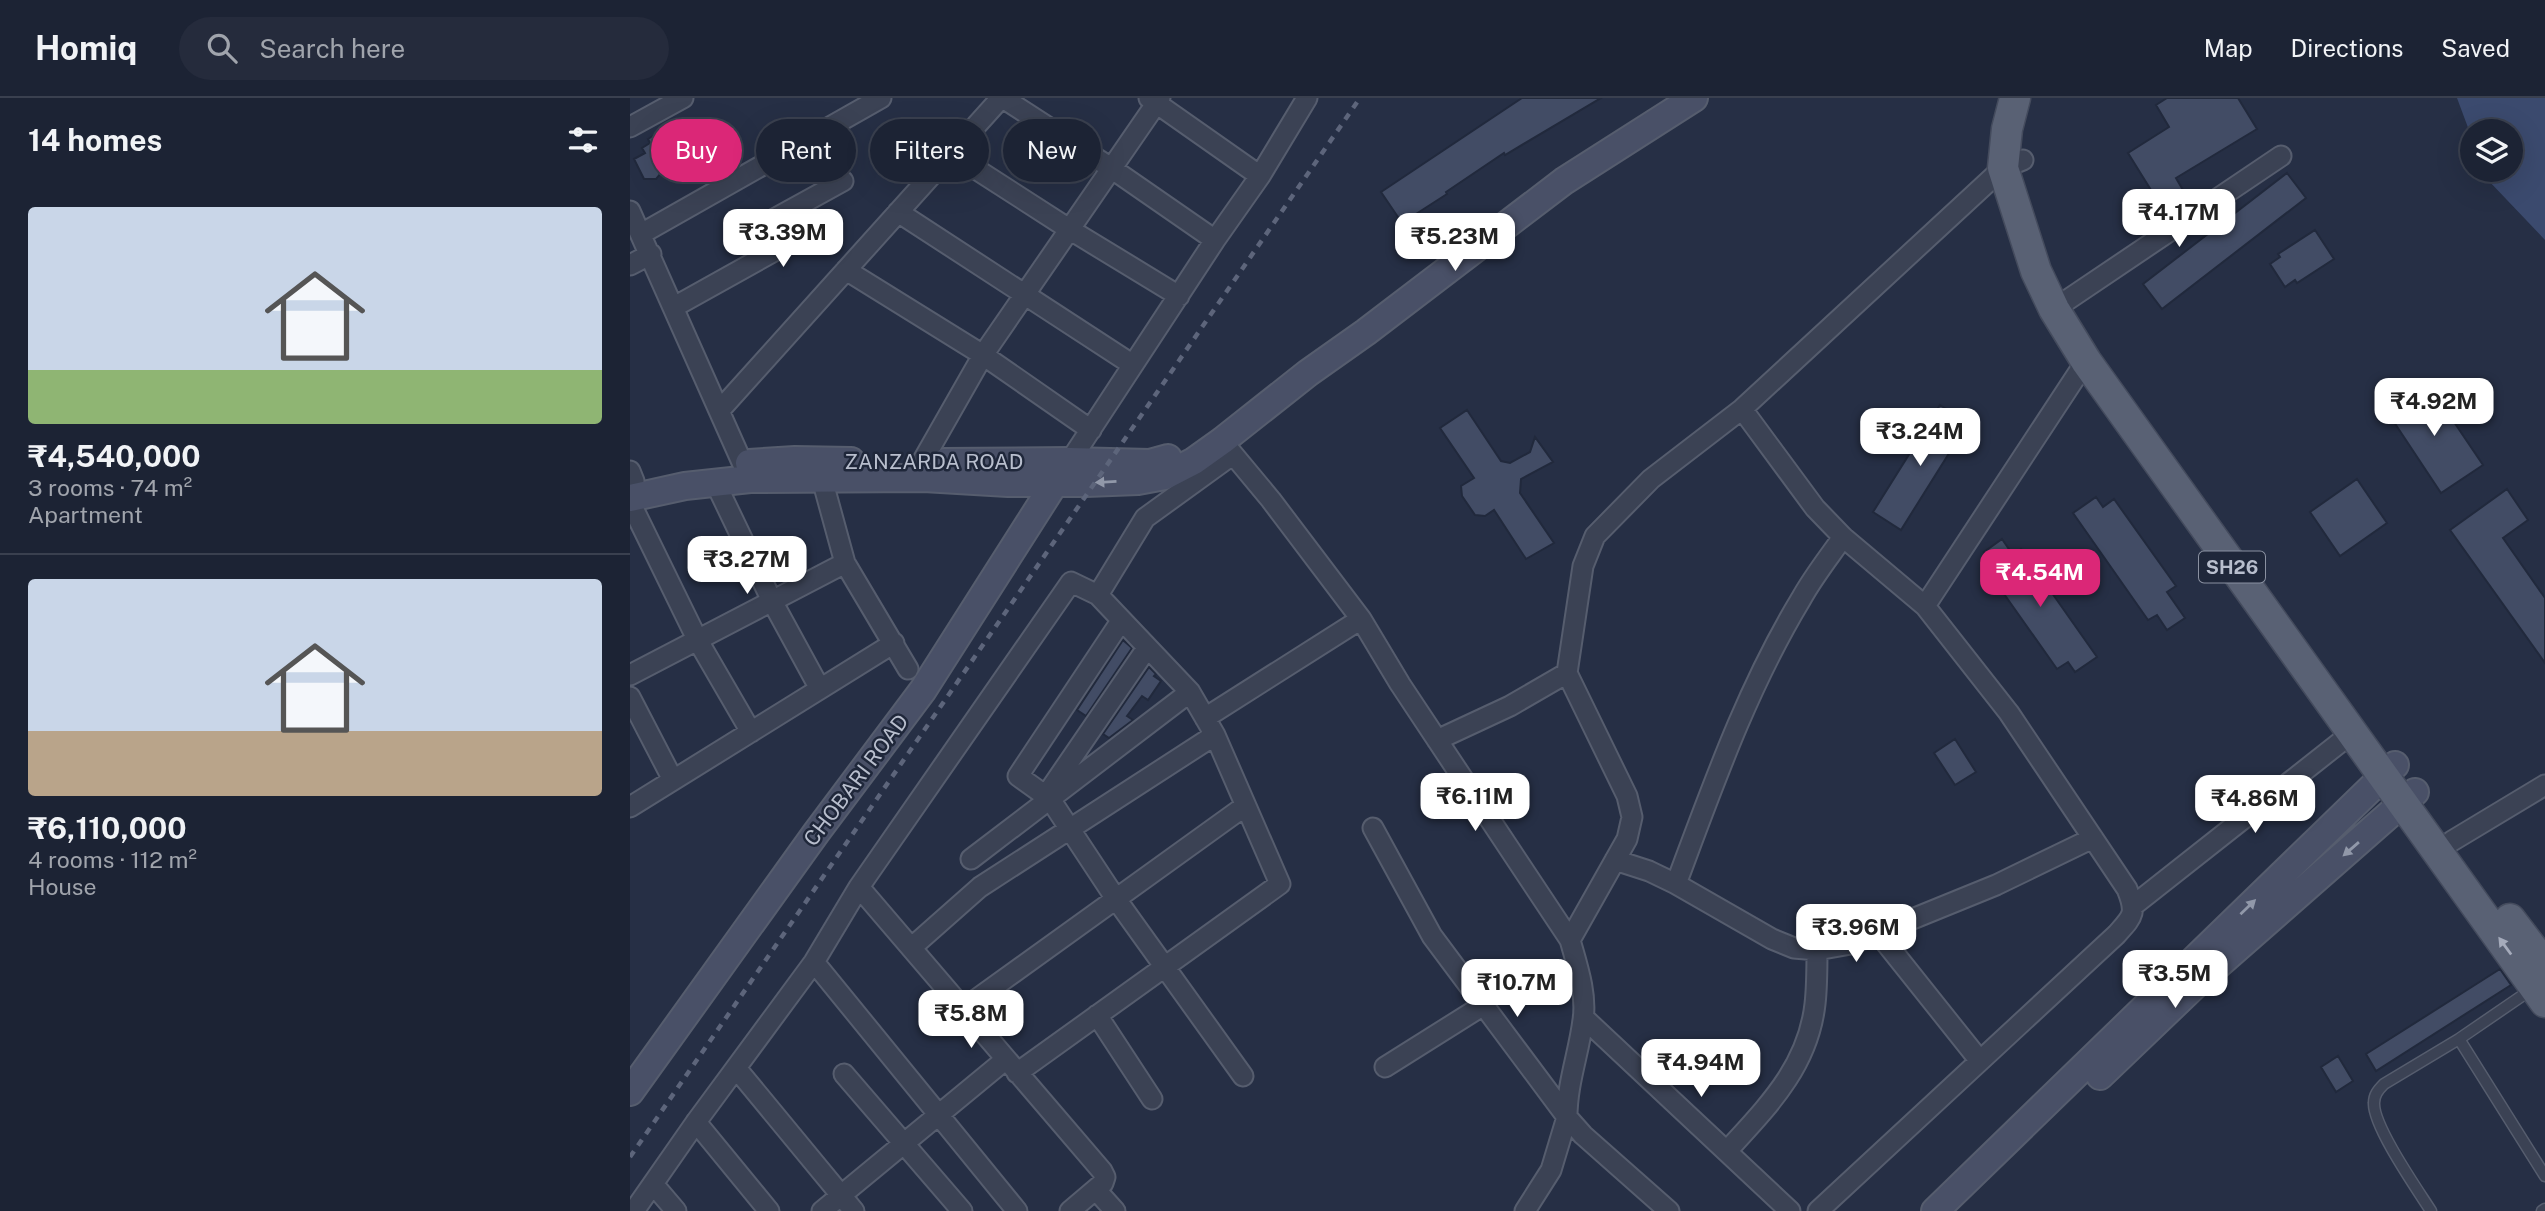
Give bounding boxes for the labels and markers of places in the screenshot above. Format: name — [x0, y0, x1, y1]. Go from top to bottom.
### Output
pin: ₹4.17M — [2122, 190, 2236, 249]
pin: ₹3.39M — [726, 209, 840, 269]
pin: ₹5.23M — [1398, 214, 1512, 273]
pin: ₹4.92M — [2377, 378, 2491, 438]
pin: ₹3.24M — [1863, 408, 1977, 468]
pin: ₹3.27M — [690, 536, 804, 596]
pin: ₹4.54M — [1983, 550, 2097, 609]
pin: ₹6.11M — [1418, 774, 1532, 833]
pin: ₹4.86M — [2198, 776, 2312, 835]
pin: ₹3.96M — [1799, 904, 1913, 964]
pin: ₹3.5M — [2126, 950, 2224, 1010]
pin: ₹10.7M — [1460, 960, 1574, 1019]
pin: ₹5.8M — [922, 990, 1020, 1050]
pin: ₹4.94M — [1644, 1040, 1758, 1099]

